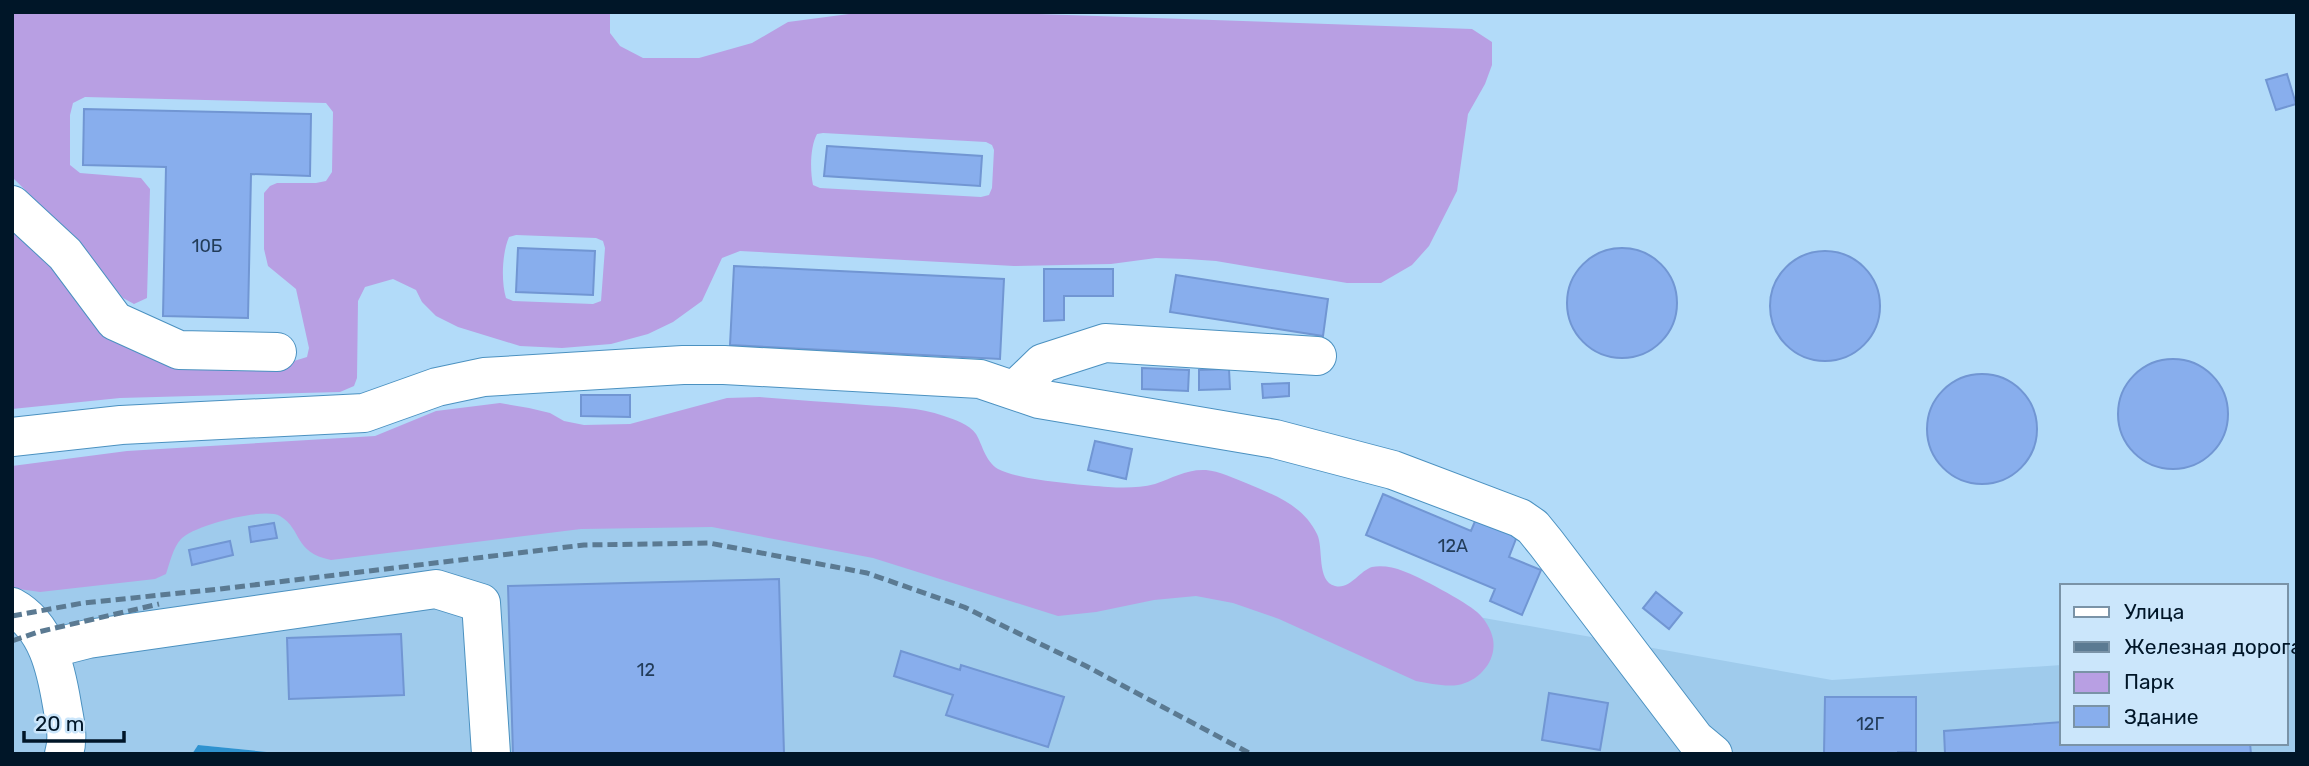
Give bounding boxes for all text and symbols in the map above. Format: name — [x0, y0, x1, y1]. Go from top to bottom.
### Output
house number: 10Б — [192, 235, 222, 257]
house number: 12А — [1438, 535, 1468, 557]
legend — [2060, 584, 2288, 745]
text: Улица — [2124, 599, 2184, 624]
text: Железная дорога — [2124, 634, 2302, 659]
house number: 12 — [637, 659, 655, 681]
text: Парк — [2124, 669, 2174, 694]
scale bar — [24, 700, 124, 744]
text: Здание — [2124, 704, 2199, 729]
text: 20 m — [35, 711, 84, 736]
house number: 12Г — [1856, 713, 1884, 735]

